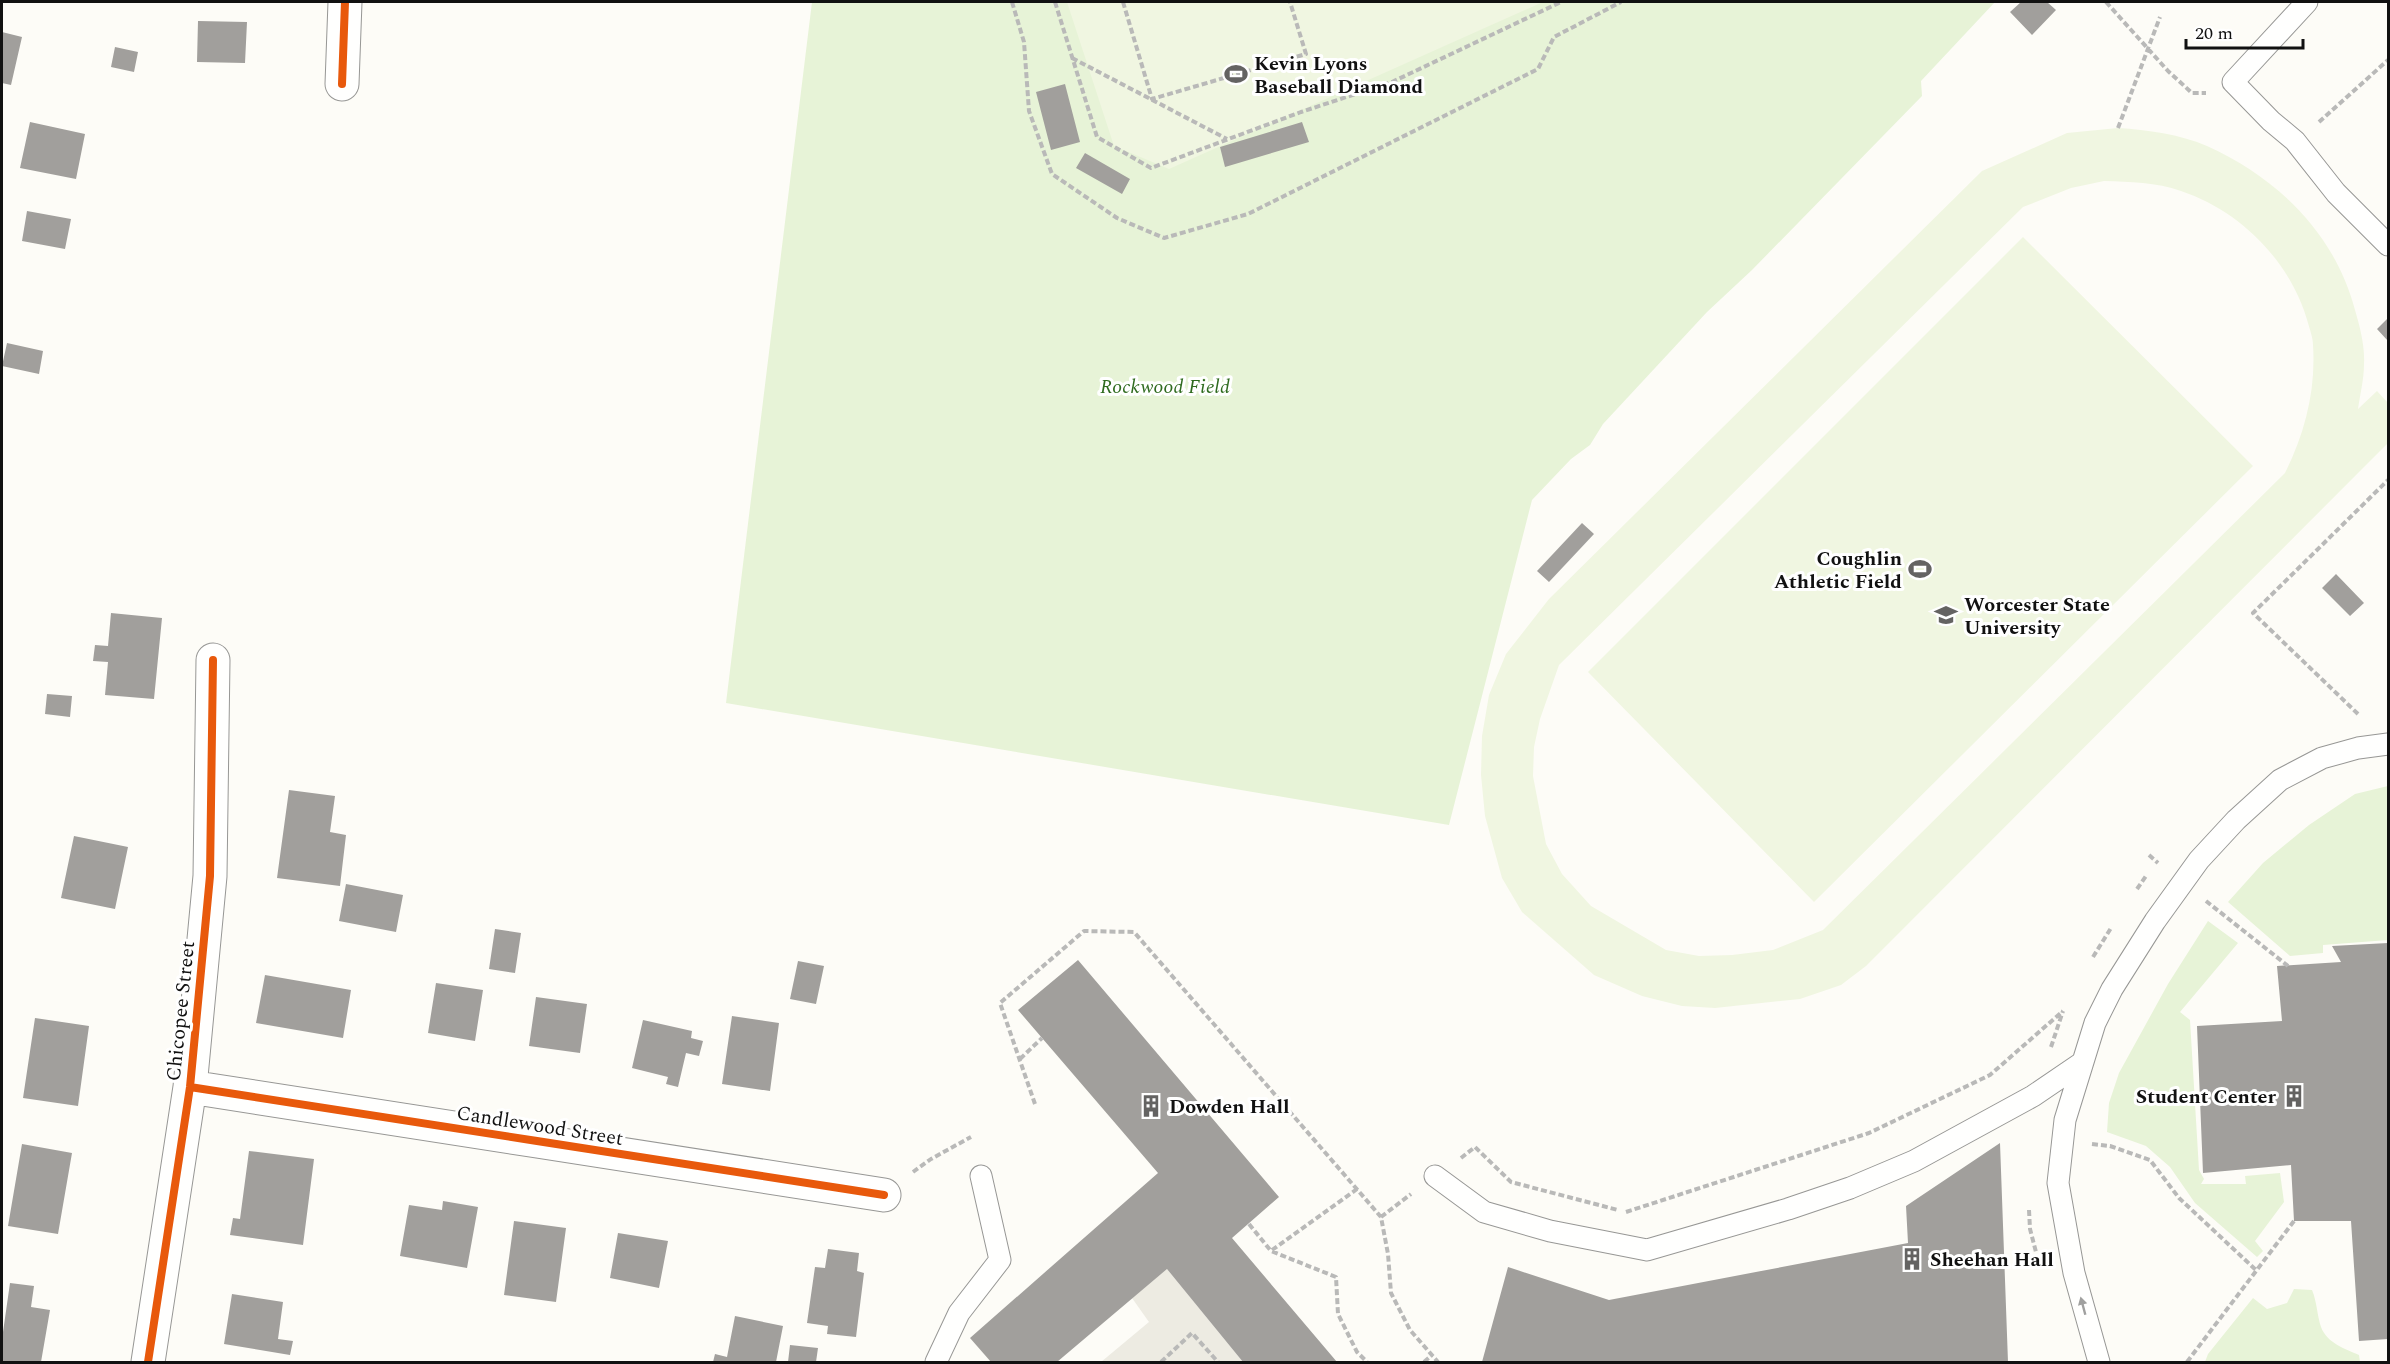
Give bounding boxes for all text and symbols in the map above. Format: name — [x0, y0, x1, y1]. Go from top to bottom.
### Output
scale bar — [2186, 12, 2303, 50]
text: 20 m — [2195, 20, 2233, 47]
place label: Kevin Lyons Baseball Diamond — [1254, 49, 1423, 102]
sports icon: Kevin Lyons Baseball Diamond — [1223, 61, 1249, 87]
park label: Rockwood Field — [1100, 372, 1230, 402]
place label: Coughlin Athletic Field — [1774, 544, 1902, 597]
sports icon: Coughlin Athletic Field — [1907, 556, 1933, 582]
place label: Worcester State University — [1964, 590, 2110, 643]
school or university icon: Worcester State University — [1933, 602, 1959, 628]
street label: Chicopee Street — [159, 939, 203, 1083]
place label: Student Center — [2136, 1082, 2276, 1112]
building icon: Student Center — [2281, 1083, 2307, 1109]
place label: Dowden Hall — [1169, 1092, 1290, 1122]
building icon: Dowden Hall — [1138, 1093, 1164, 1119]
street label: Candlewood Street — [454, 1098, 625, 1154]
place label: Sheehan Hall — [1930, 1245, 2054, 1275]
building icon: Sheehan Hall — [1899, 1246, 1925, 1272]
one-way arrow — [2078, 1297, 2087, 1315]

